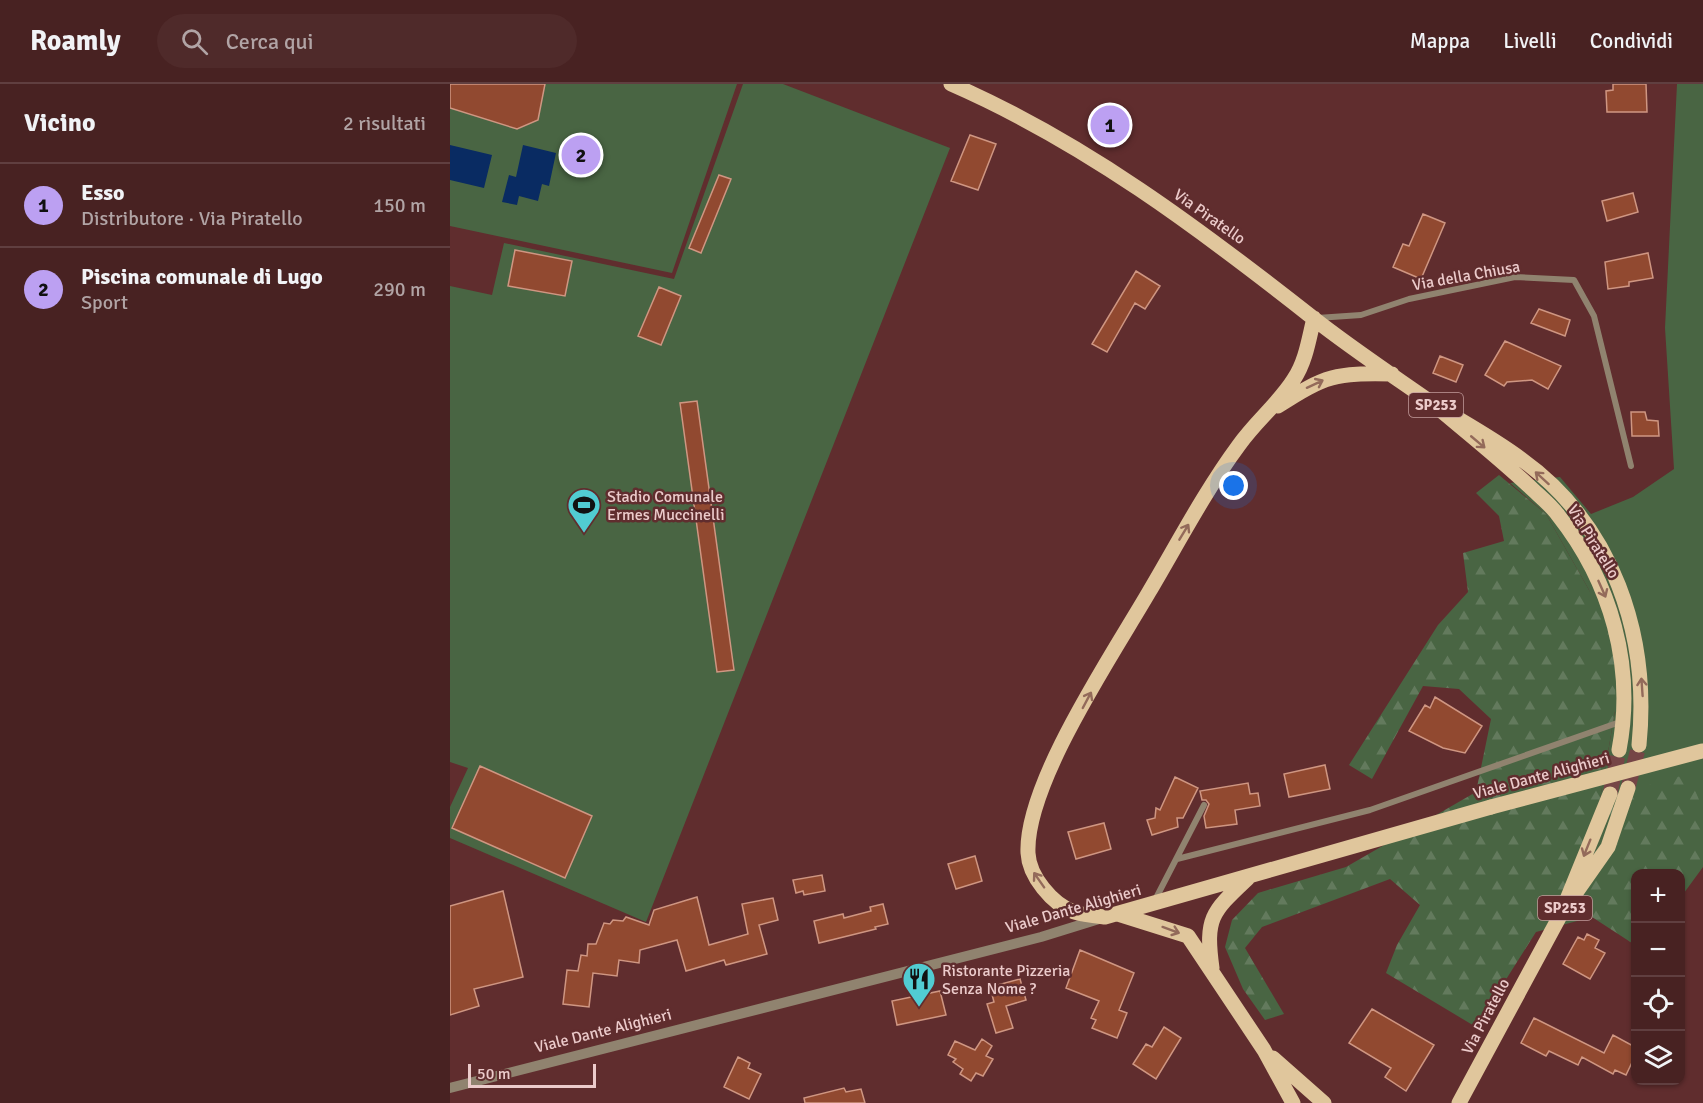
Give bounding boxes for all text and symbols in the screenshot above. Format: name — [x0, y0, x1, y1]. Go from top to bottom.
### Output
search box — [157, 14, 577, 68]
text: Roamly — [30, 24, 121, 58]
icon: search — [178, 25, 211, 58]
text: Cerca qui — [226, 28, 313, 55]
text: Mappa — [1410, 28, 1470, 54]
text: Livelli — [1503, 28, 1557, 54]
text: Condividi — [1590, 28, 1673, 54]
pin: 1 — [1090, 102, 1130, 147]
text: Vicino — [24, 107, 96, 139]
text: 2 risultati — [343, 111, 426, 136]
pin: 2 — [562, 132, 600, 178]
text: Esso — [81, 179, 125, 206]
street label: Via Piratello — [1170, 185, 1249, 249]
text: 1 — [38, 193, 49, 218]
text: 150 m — [373, 193, 426, 218]
text: Distributore · Via Piratello — [81, 206, 303, 231]
street label: Via della Chiusa — [1411, 257, 1522, 295]
text: Piscina comunale di Lugo — [81, 263, 323, 290]
text: 2 — [38, 277, 49, 302]
text: 290 m — [373, 277, 426, 302]
text: Sport — [81, 290, 128, 315]
one-way arrow — [1306, 377, 1324, 389]
road number: SP253 — [1409, 393, 1463, 417]
one-way arrow — [1470, 435, 1485, 449]
your location — [1219, 471, 1248, 500]
one-way arrow — [1535, 471, 1550, 485]
sports icon: Stadio Comunale Ermes Muccinelli — [566, 487, 602, 534]
place label: Stadio Comunale Ermes Muccinelli — [607, 487, 725, 525]
street label: Via Piratello — [1563, 501, 1624, 582]
one-way arrow — [1179, 524, 1191, 541]
one-way arrow — [1597, 579, 1609, 597]
one-way arrow — [1636, 677, 1647, 697]
one-way arrow — [1082, 692, 1093, 710]
street label: Viale Dante Alighieri — [1471, 748, 1612, 804]
one-way arrow — [1581, 839, 1592, 857]
map controls — [1631, 869, 1685, 1085]
button: + — [1631, 869, 1685, 923]
one-way arrow — [1033, 873, 1045, 889]
street label: Viale Dante Alighieri — [1003, 880, 1143, 938]
road number: SP253 — [1538, 896, 1592, 920]
button: − — [1631, 923, 1685, 977]
one-way arrow — [1161, 925, 1180, 936]
restaurant icon: Ristorante Pizzeria Senza Nome ? — [901, 961, 937, 1008]
place label: Ristorante Pizzeria Senza Nome ? — [942, 961, 1070, 999]
street label: Via Piratello — [1458, 975, 1514, 1058]
button: locate — [1631, 977, 1685, 1031]
street label: Viale Dante Alighieri — [533, 1004, 674, 1058]
button: layers — [1631, 1031, 1685, 1085]
scale bar — [468, 1061, 596, 1088]
text: 50 m — [477, 1064, 511, 1084]

